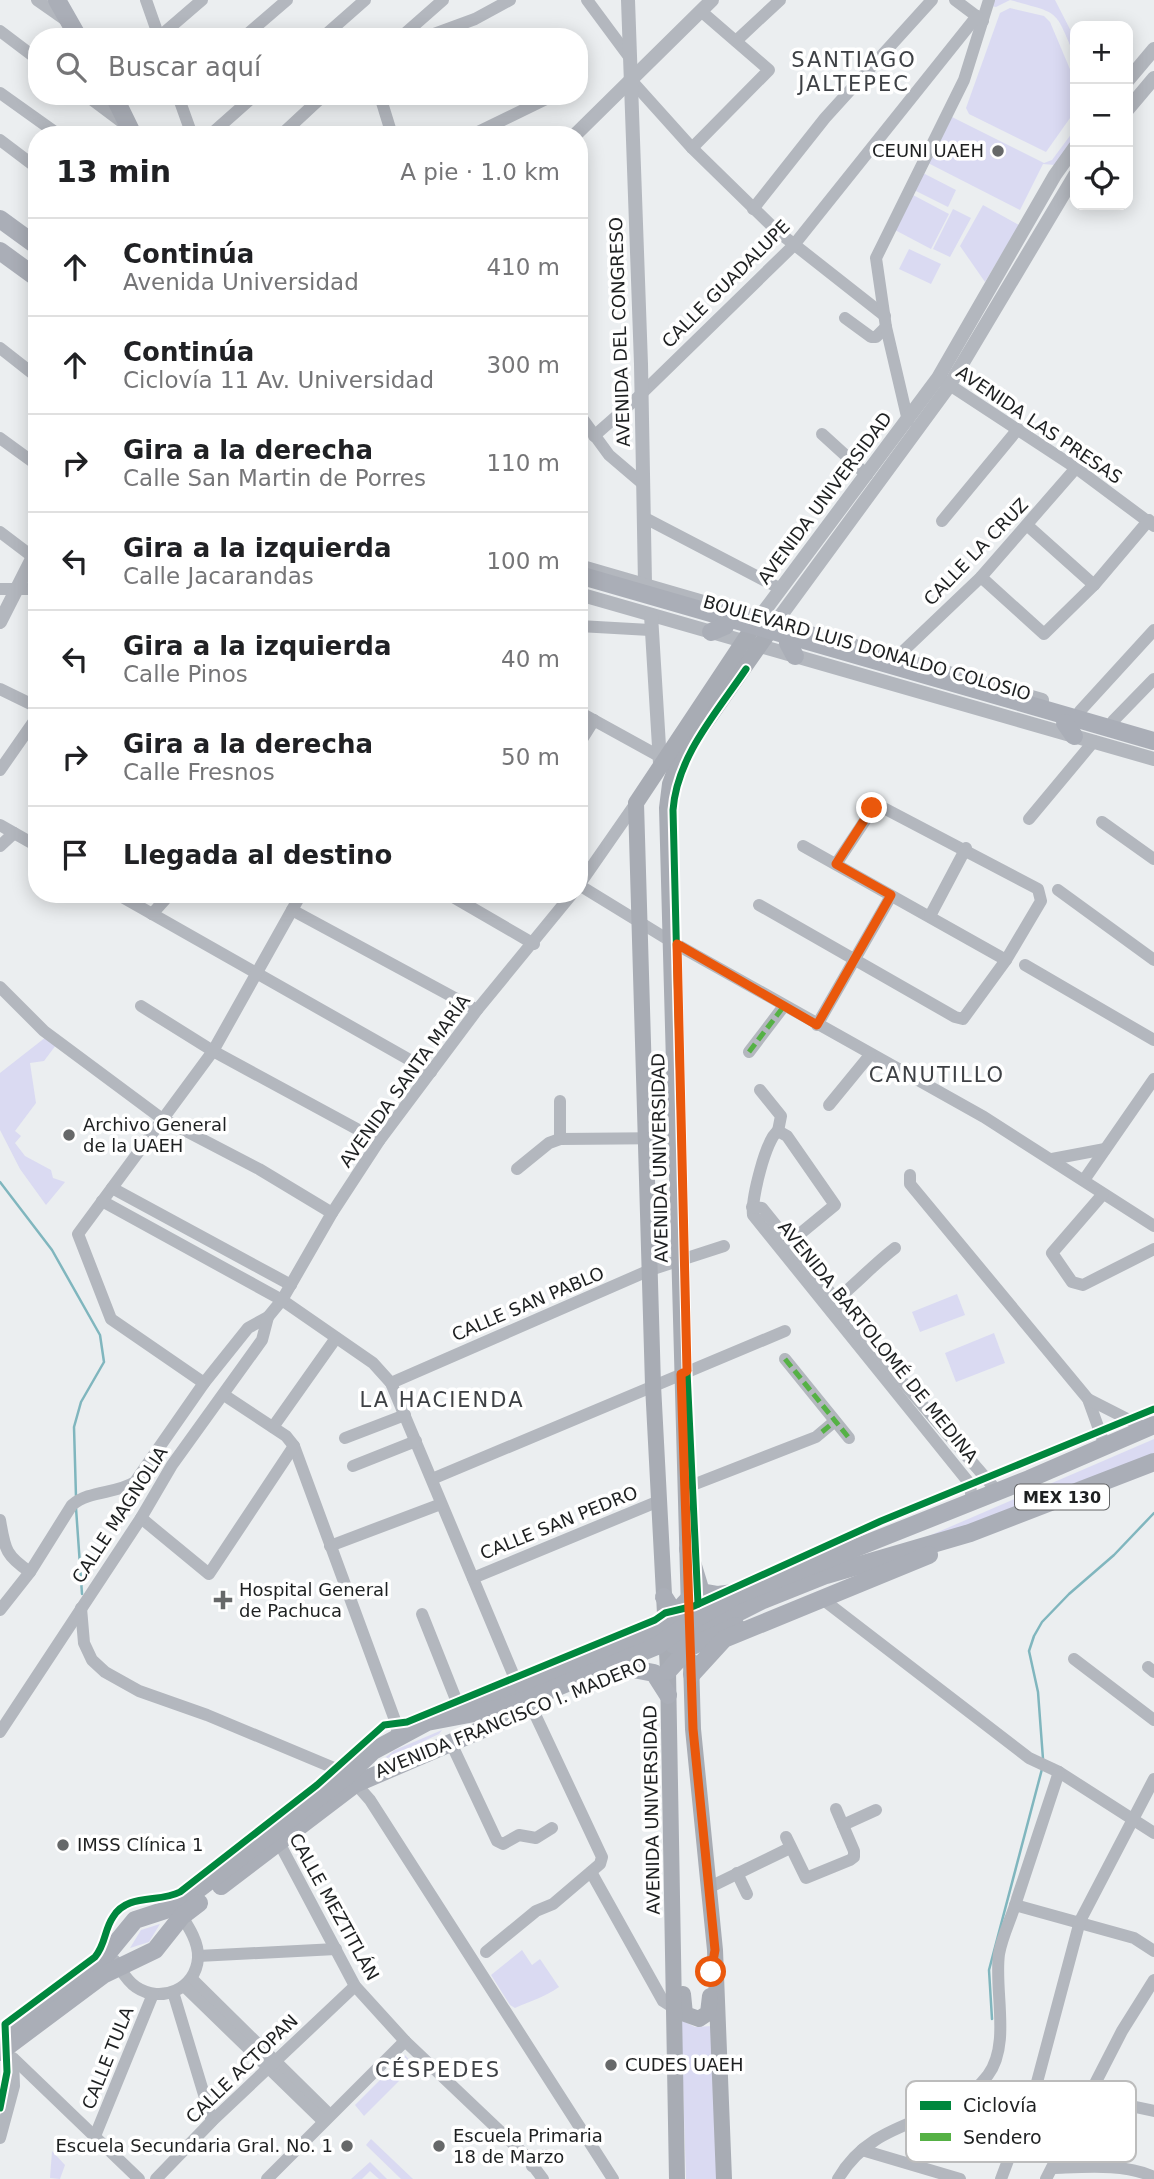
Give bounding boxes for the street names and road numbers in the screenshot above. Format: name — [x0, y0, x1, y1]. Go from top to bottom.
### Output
street label: CALLE GUADALUPE — [657, 215, 794, 352]
street label: AVENIDA DEL CONGRESO — [605, 217, 634, 447]
street label: AVENIDA LAS PRESAS — [952, 361, 1126, 488]
street label: AVENIDA UNIVERSIDAD — [753, 408, 896, 588]
street label: CALLE LA CRUZ — [919, 494, 1032, 610]
street label: BOULEVARD LUIS DONALDO COLOSIO — [701, 591, 1033, 704]
street label: AVENIDA SANTA MARÍA — [335, 990, 475, 1171]
street label: AVENIDA UNIVERSIDAD — [647, 1053, 672, 1263]
street label: AVENIDA BARTOLOMÉ DE MEDINA — [774, 1216, 983, 1467]
street label: CALLE SAN PABLO — [449, 1262, 607, 1345]
street label: CALLE MAGNOLIA — [68, 1442, 172, 1587]
street label: CALLE SAN PEDRO — [477, 1481, 641, 1564]
road number: MEX 130 — [1015, 1484, 1109, 1510]
street label: AVENIDA FRANCISCO I. MADERO — [372, 1653, 650, 1782]
street label: AVENIDA UNIVERSIDAD — [639, 1705, 664, 1915]
street label: CALLE MEZTITLÁN — [285, 1830, 384, 1984]
street label: CALLE TULA — [77, 2003, 138, 2112]
street label: CALLE ACTOPAN — [181, 2010, 302, 2127]

